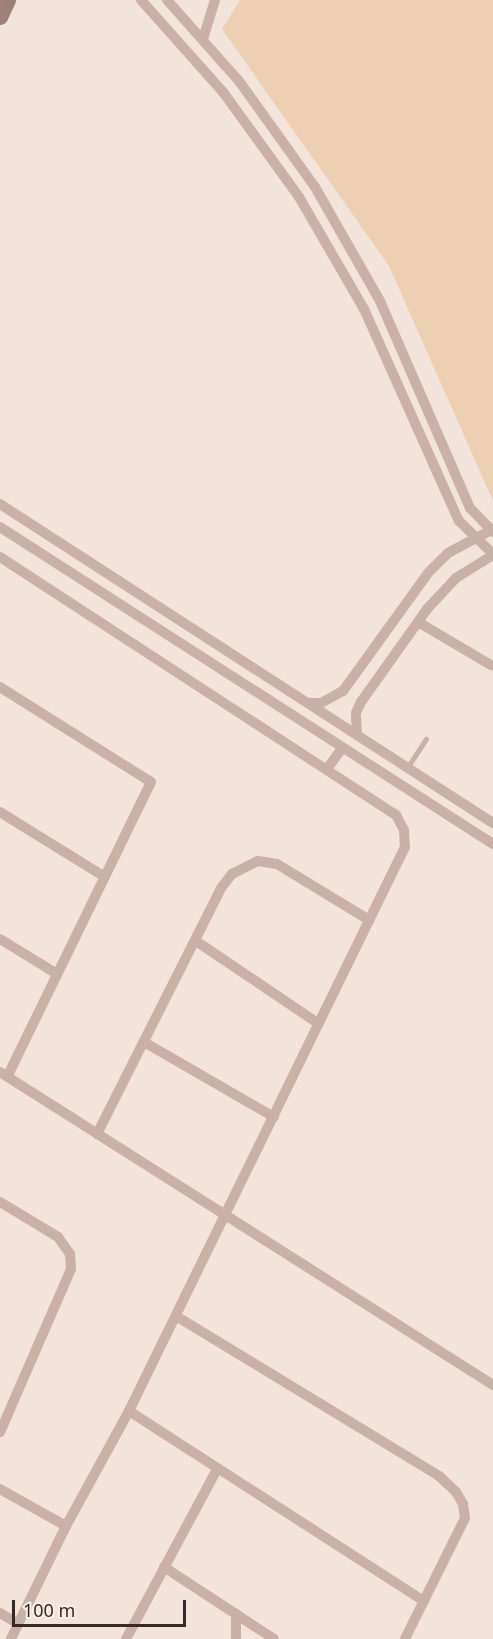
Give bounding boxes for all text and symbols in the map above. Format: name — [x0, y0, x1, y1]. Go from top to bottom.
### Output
scale bar — [15, 1588, 189, 1626]
text: 100 m — [23, 1598, 75, 1622]

